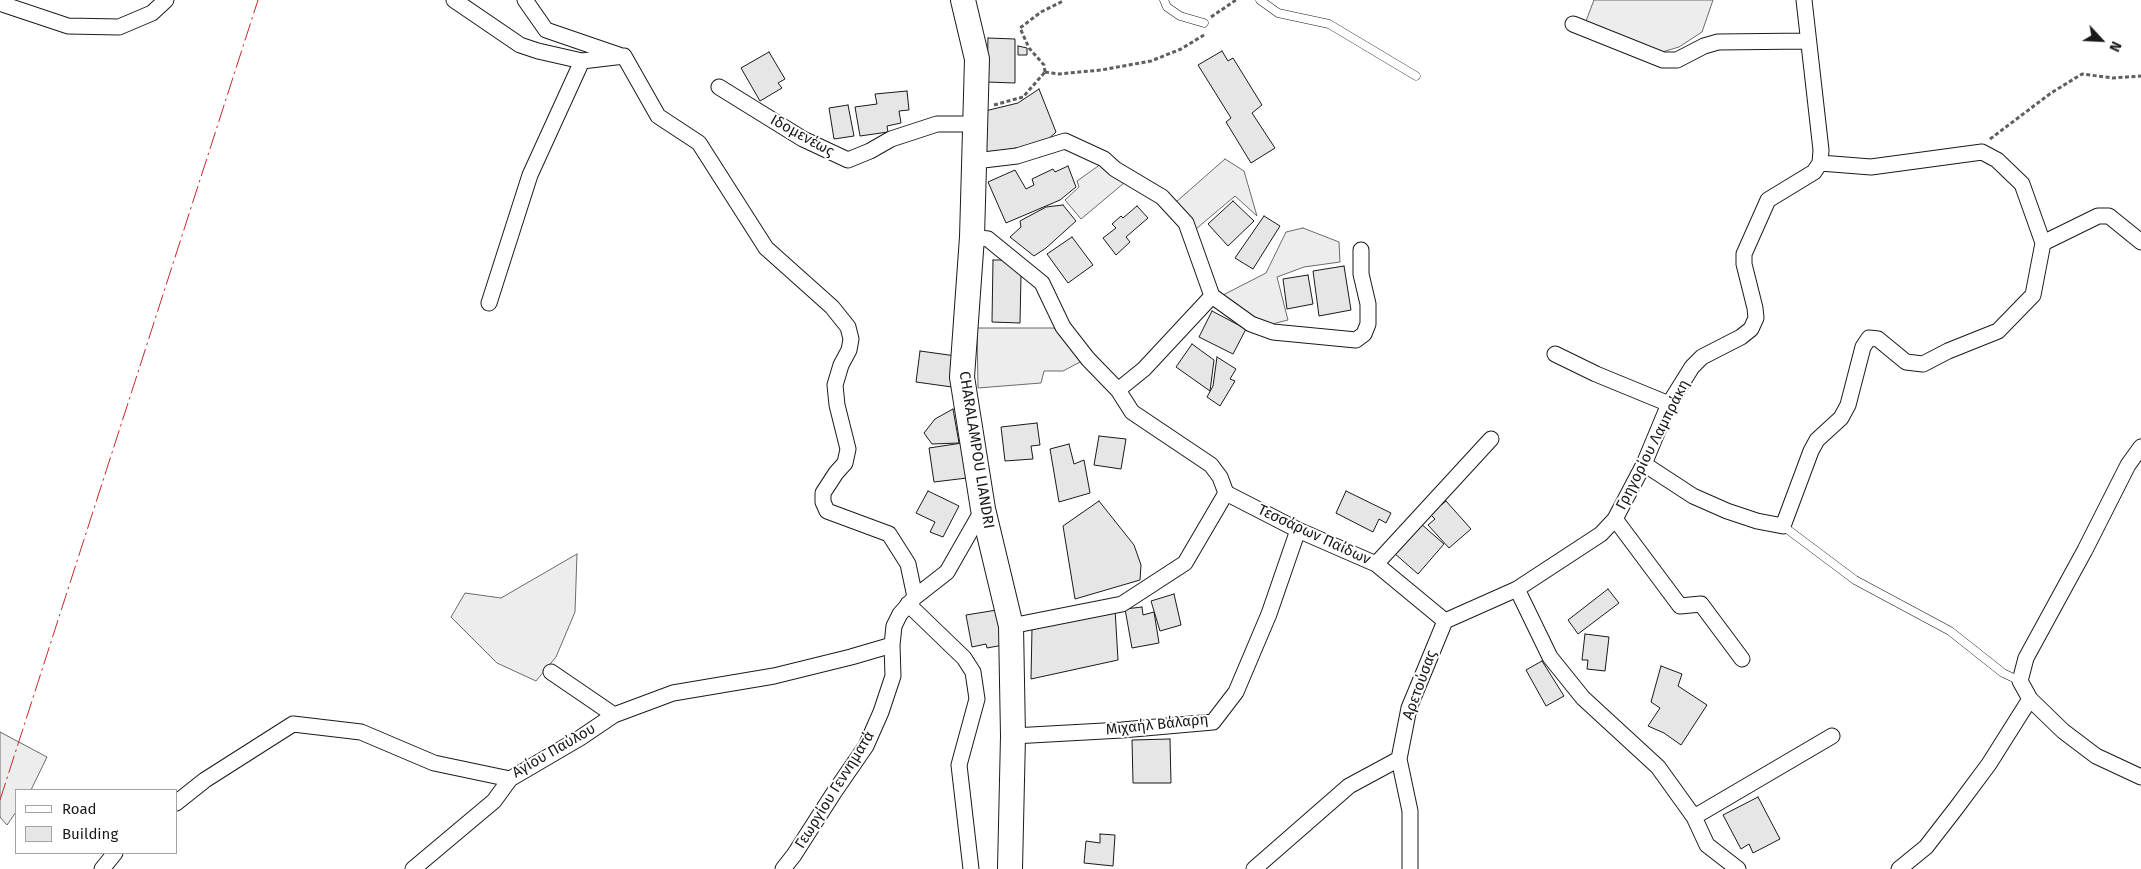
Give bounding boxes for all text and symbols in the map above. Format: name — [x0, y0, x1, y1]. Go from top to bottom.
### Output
north arrow — [2076, 15, 2126, 65]
text: N — [2105, 39, 2125, 54]
street label: Ιδομενέως — [767, 111, 837, 161]
street label: CHARALAMPOU LIANDRI — [955, 370, 997, 530]
street label: Γρηγορίου Λαμπράκη — [1612, 377, 1694, 513]
street label: Τεσσάρων Παίδων — [1255, 501, 1373, 569]
street label: Αρετούσας — [1399, 648, 1441, 722]
street label: Μιχαήλ Βάλαρη — [1105, 711, 1209, 739]
street label: Αγίου Παύλου — [509, 720, 599, 782]
street label: Γεωργίου Γεννηματά — [792, 728, 878, 852]
legend — [15, 789, 178, 854]
text: Road — [62, 800, 97, 818]
text: Building — [62, 825, 118, 843]

